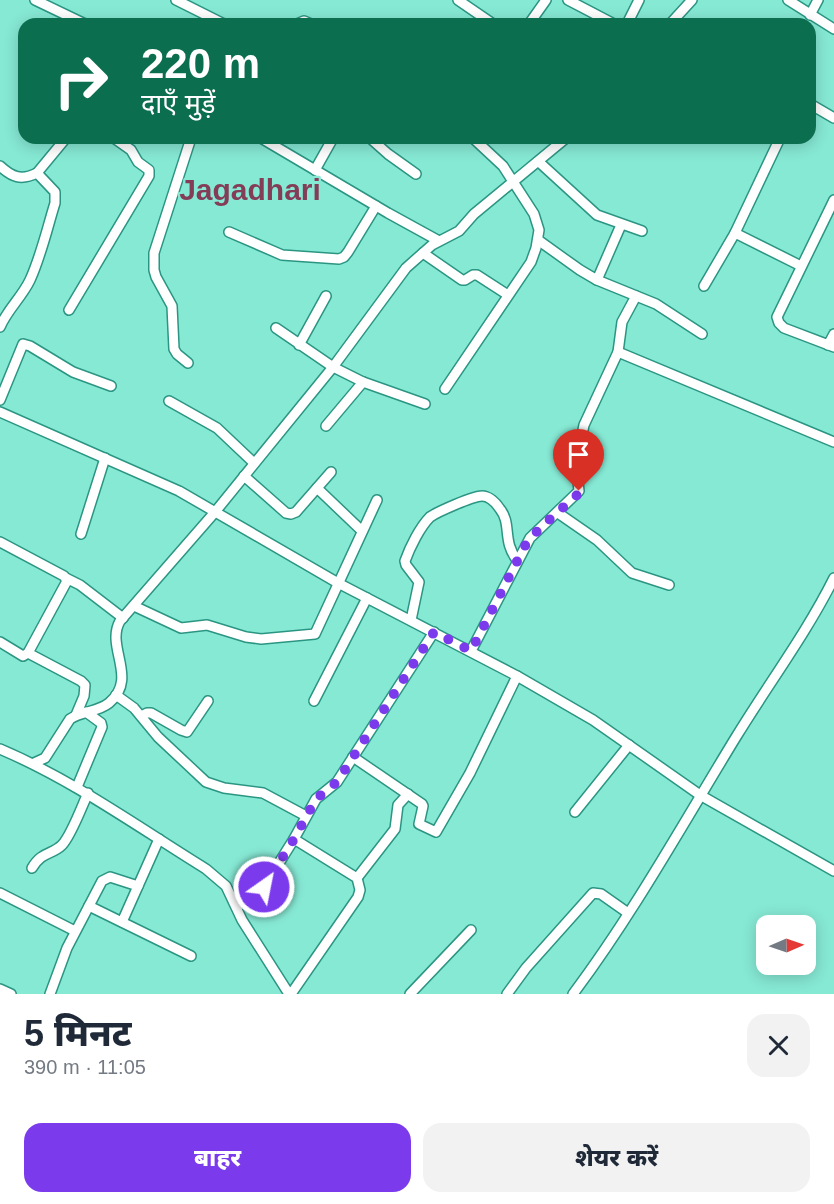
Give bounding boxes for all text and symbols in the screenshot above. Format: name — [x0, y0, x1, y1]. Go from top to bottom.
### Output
text: 220 m — [141, 40, 260, 87]
icon: right — [42, 42, 120, 120]
text: दाएँ मुड़ें — [141, 89, 215, 119]
district label: Jagadhari — [179, 173, 321, 206]
pin — [553, 429, 604, 491]
icon: arrive — [562, 438, 595, 471]
position arrow — [232, 855, 296, 919]
north arrow — [756, 915, 816, 975]
map controls — [756, 915, 816, 975]
text: 5 मिनट — [24, 1013, 132, 1054]
button: close — [747, 1014, 810, 1077]
text: 390 m · 11:05 — [24, 1056, 146, 1078]
button: बाहर — [24, 1123, 411, 1192]
button: शेयर करें — [423, 1123, 810, 1192]

